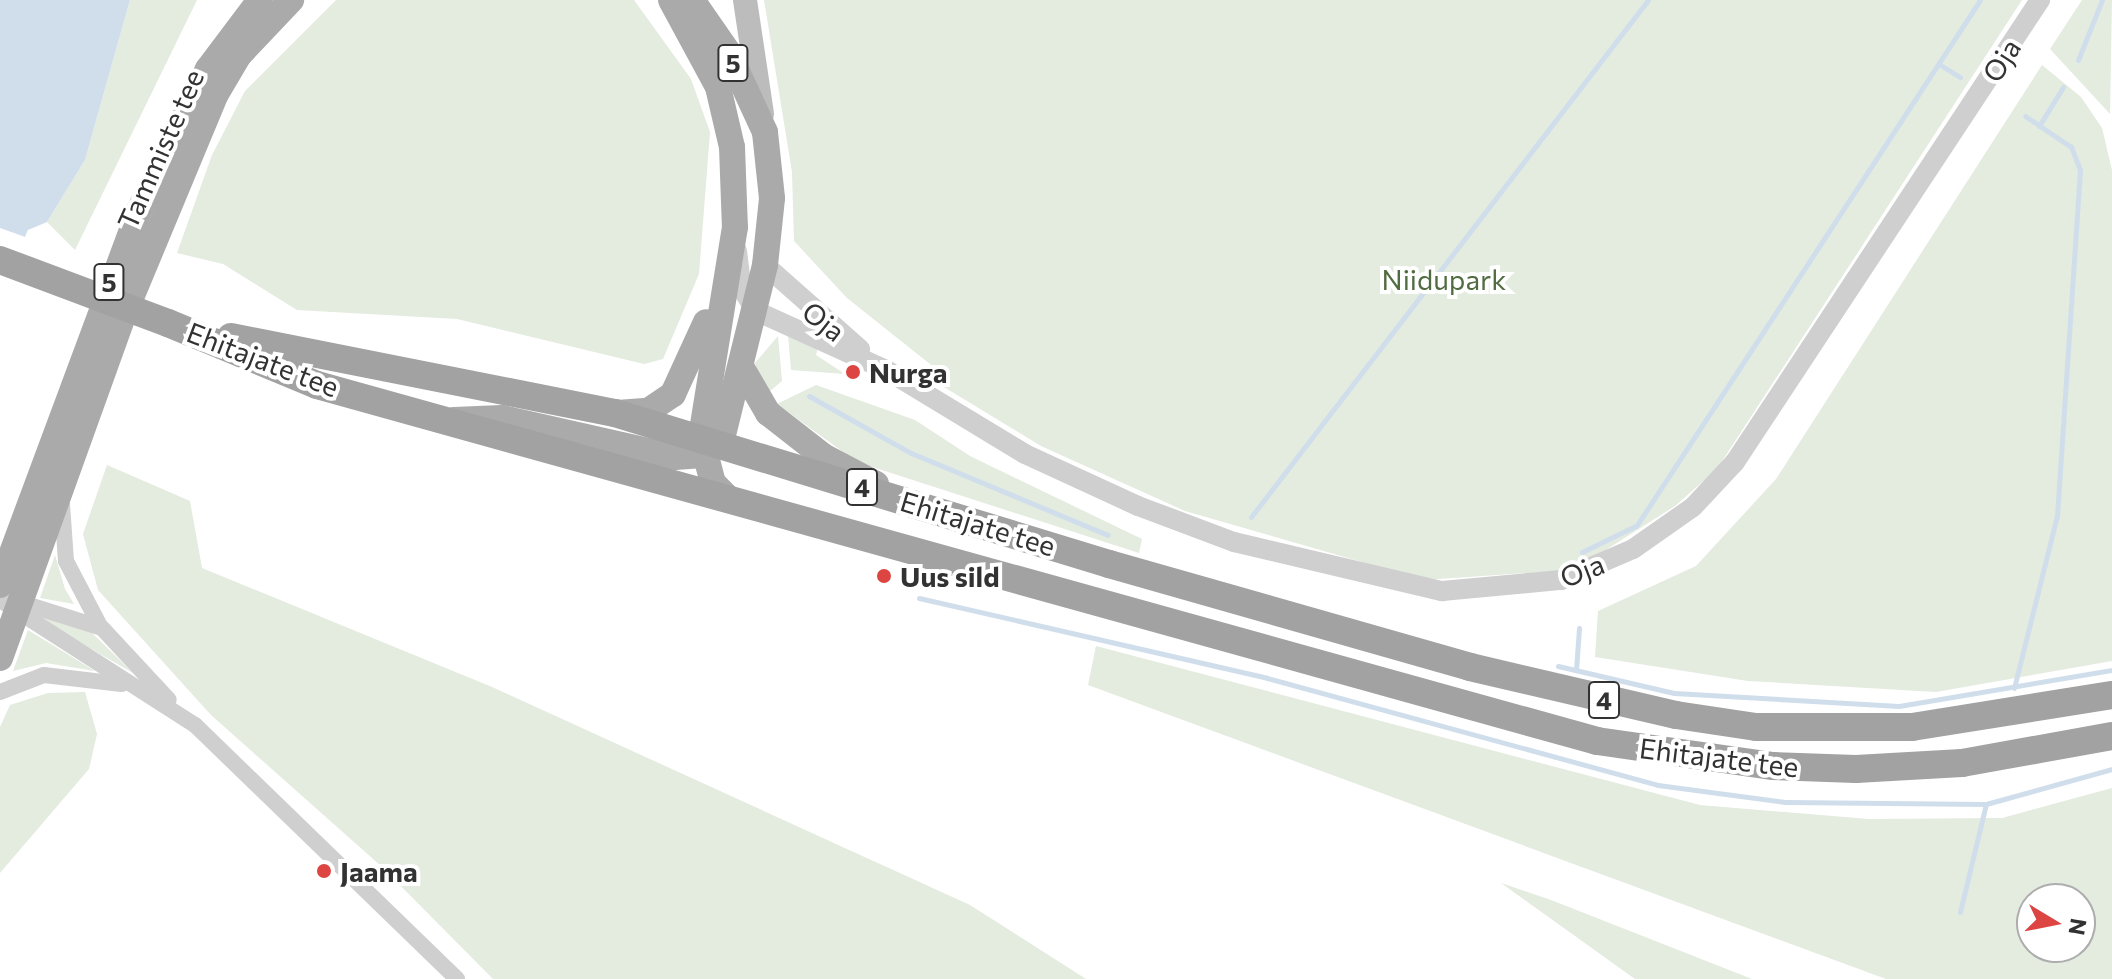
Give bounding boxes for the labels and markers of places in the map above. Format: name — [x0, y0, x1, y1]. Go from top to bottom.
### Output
place label: Nurga — [869, 355, 948, 389]
marker: Nurga — [844, 363, 862, 381]
place label: Uus sild — [900, 559, 1000, 593]
marker: Uus sild — [875, 567, 893, 585]
place label: Jaama — [340, 854, 418, 888]
marker: Jaama — [315, 862, 333, 880]

